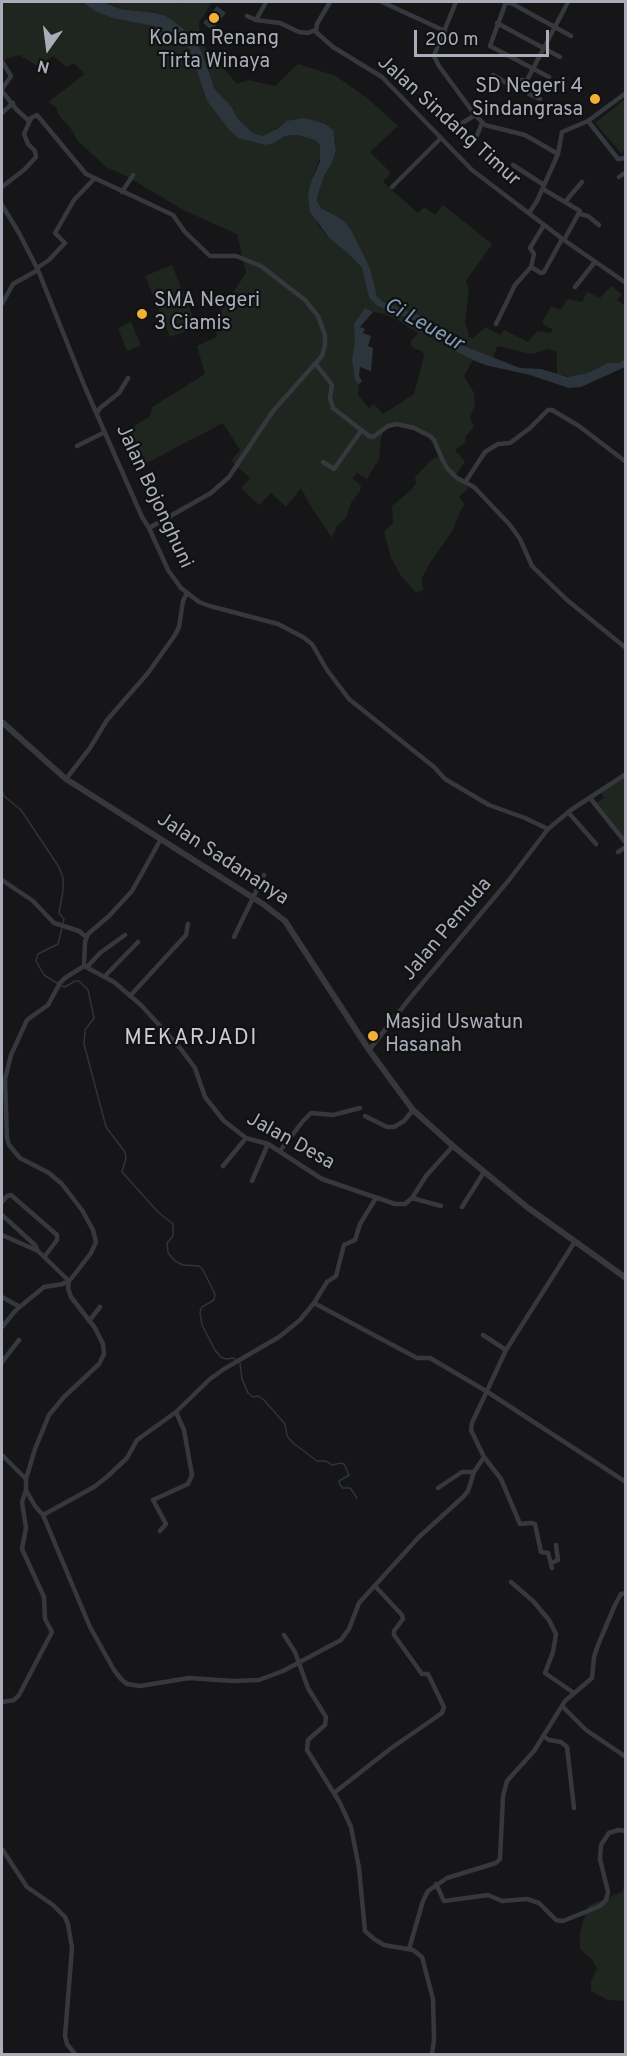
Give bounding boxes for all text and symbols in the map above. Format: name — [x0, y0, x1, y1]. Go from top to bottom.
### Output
marker: Kolam Renang Tirta Winaya — [207, 11, 221, 25]
north arrow — [18, 18, 78, 78]
scale bar — [417, 18, 552, 56]
place label: Kolam Renang Tirta Winaya — [149, 28, 279, 75]
text: 200 m — [425, 29, 478, 52]
street label: Jalan Sindang Timur — [371, 51, 525, 193]
text: N — [36, 54, 52, 77]
place label: SD Negeri 4 Sindangrasa — [472, 76, 583, 123]
marker: SD Negeri 4 Sindangrasa — [588, 92, 602, 106]
place label: SMA Negeri 3 Ciamis — [154, 290, 260, 337]
water label: Ci Leueur — [379, 294, 467, 358]
marker: SMA Negeri 3 Ciamis — [135, 307, 149, 321]
street label: Jalan Bojonghuni — [109, 421, 197, 573]
street label: Jalan Sadananya — [152, 808, 292, 912]
street label: Jalan Pemuda — [398, 874, 498, 986]
place label: Masjid Uswatun Hasanah — [385, 1012, 523, 1059]
district label: MEKARJADI — [124, 1027, 258, 1053]
marker: Masjid Uswatun Hasanah — [366, 1029, 380, 1043]
street label: Jalan Desa — [242, 1108, 338, 1176]

